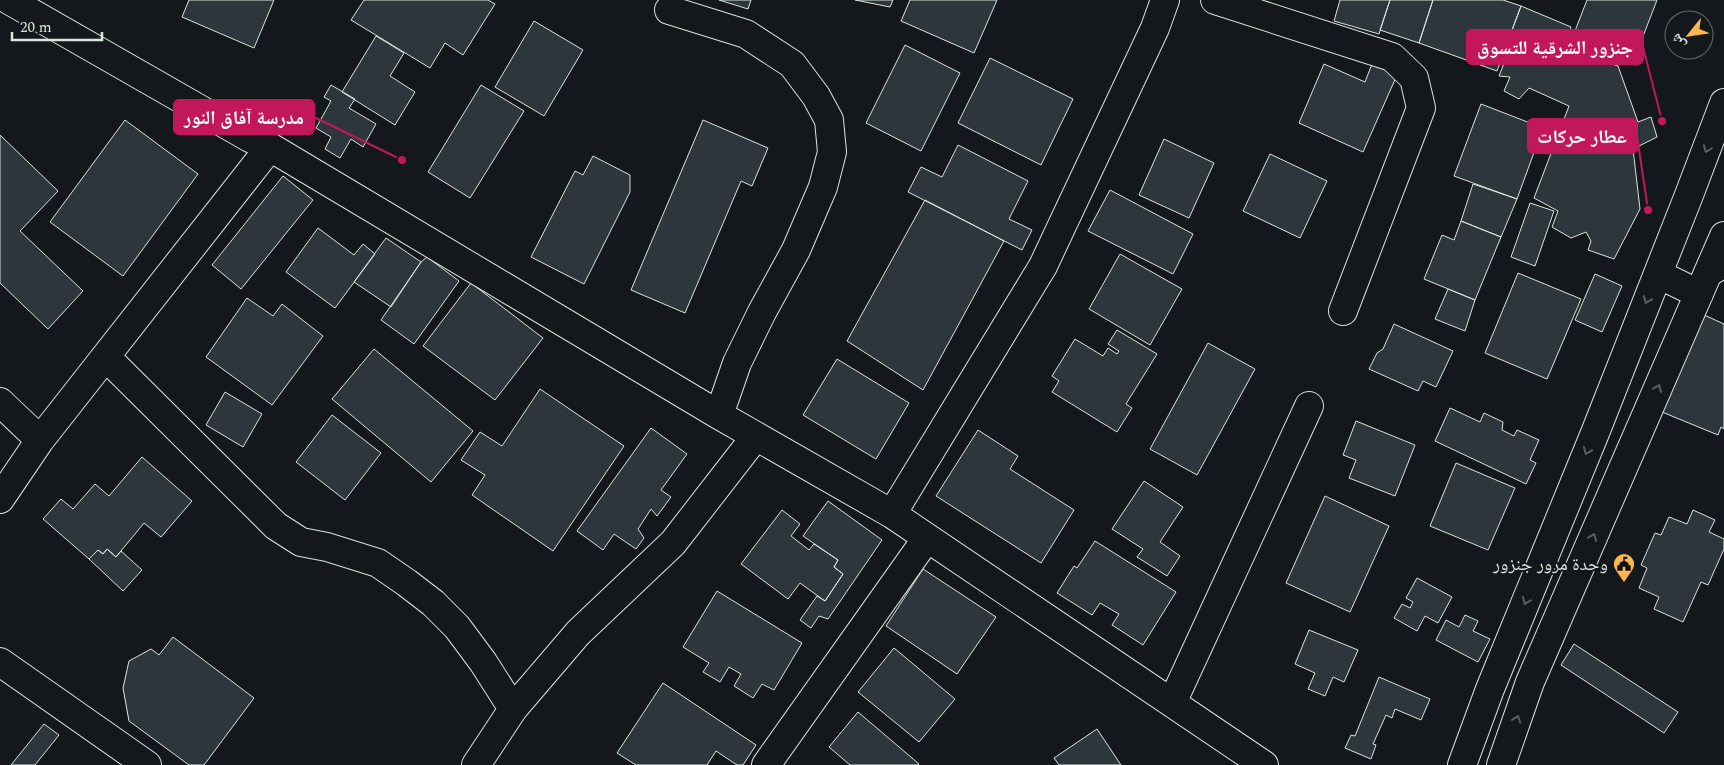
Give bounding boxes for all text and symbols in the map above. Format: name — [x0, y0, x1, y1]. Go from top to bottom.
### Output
scale bar — [12, 10, 102, 42]
north arrow — [1664, 10, 1714, 60]
text: 20 m — [20, 16, 52, 39]
text: ش — [1665, 29, 1691, 53]
callout: جنزور الشرقية للتسوق — [1467, 30, 1643, 64]
text: جنزور الشرقية للتسوق — [1477, 34, 1633, 63]
callout: مدرسة آفاق النور — [174, 100, 314, 134]
text: مدرسة آفاق النور — [183, 104, 304, 133]
callout: عطار حركات — [1528, 119, 1637, 153]
text: عطار حركات — [1537, 123, 1627, 152]
one-way arrow — [1703, 144, 1713, 152]
one-way arrow — [1643, 295, 1654, 304]
one-way arrow — [1651, 384, 1662, 393]
one-way arrow — [1583, 446, 1594, 455]
one-way arrow — [1586, 533, 1597, 542]
place label: وحدة مرور جنزور — [1492, 551, 1608, 578]
public building icon: وحدة مرور جنزور — [1612, 552, 1636, 583]
one-way arrow — [1522, 596, 1532, 605]
one-way arrow — [1511, 715, 1521, 724]

